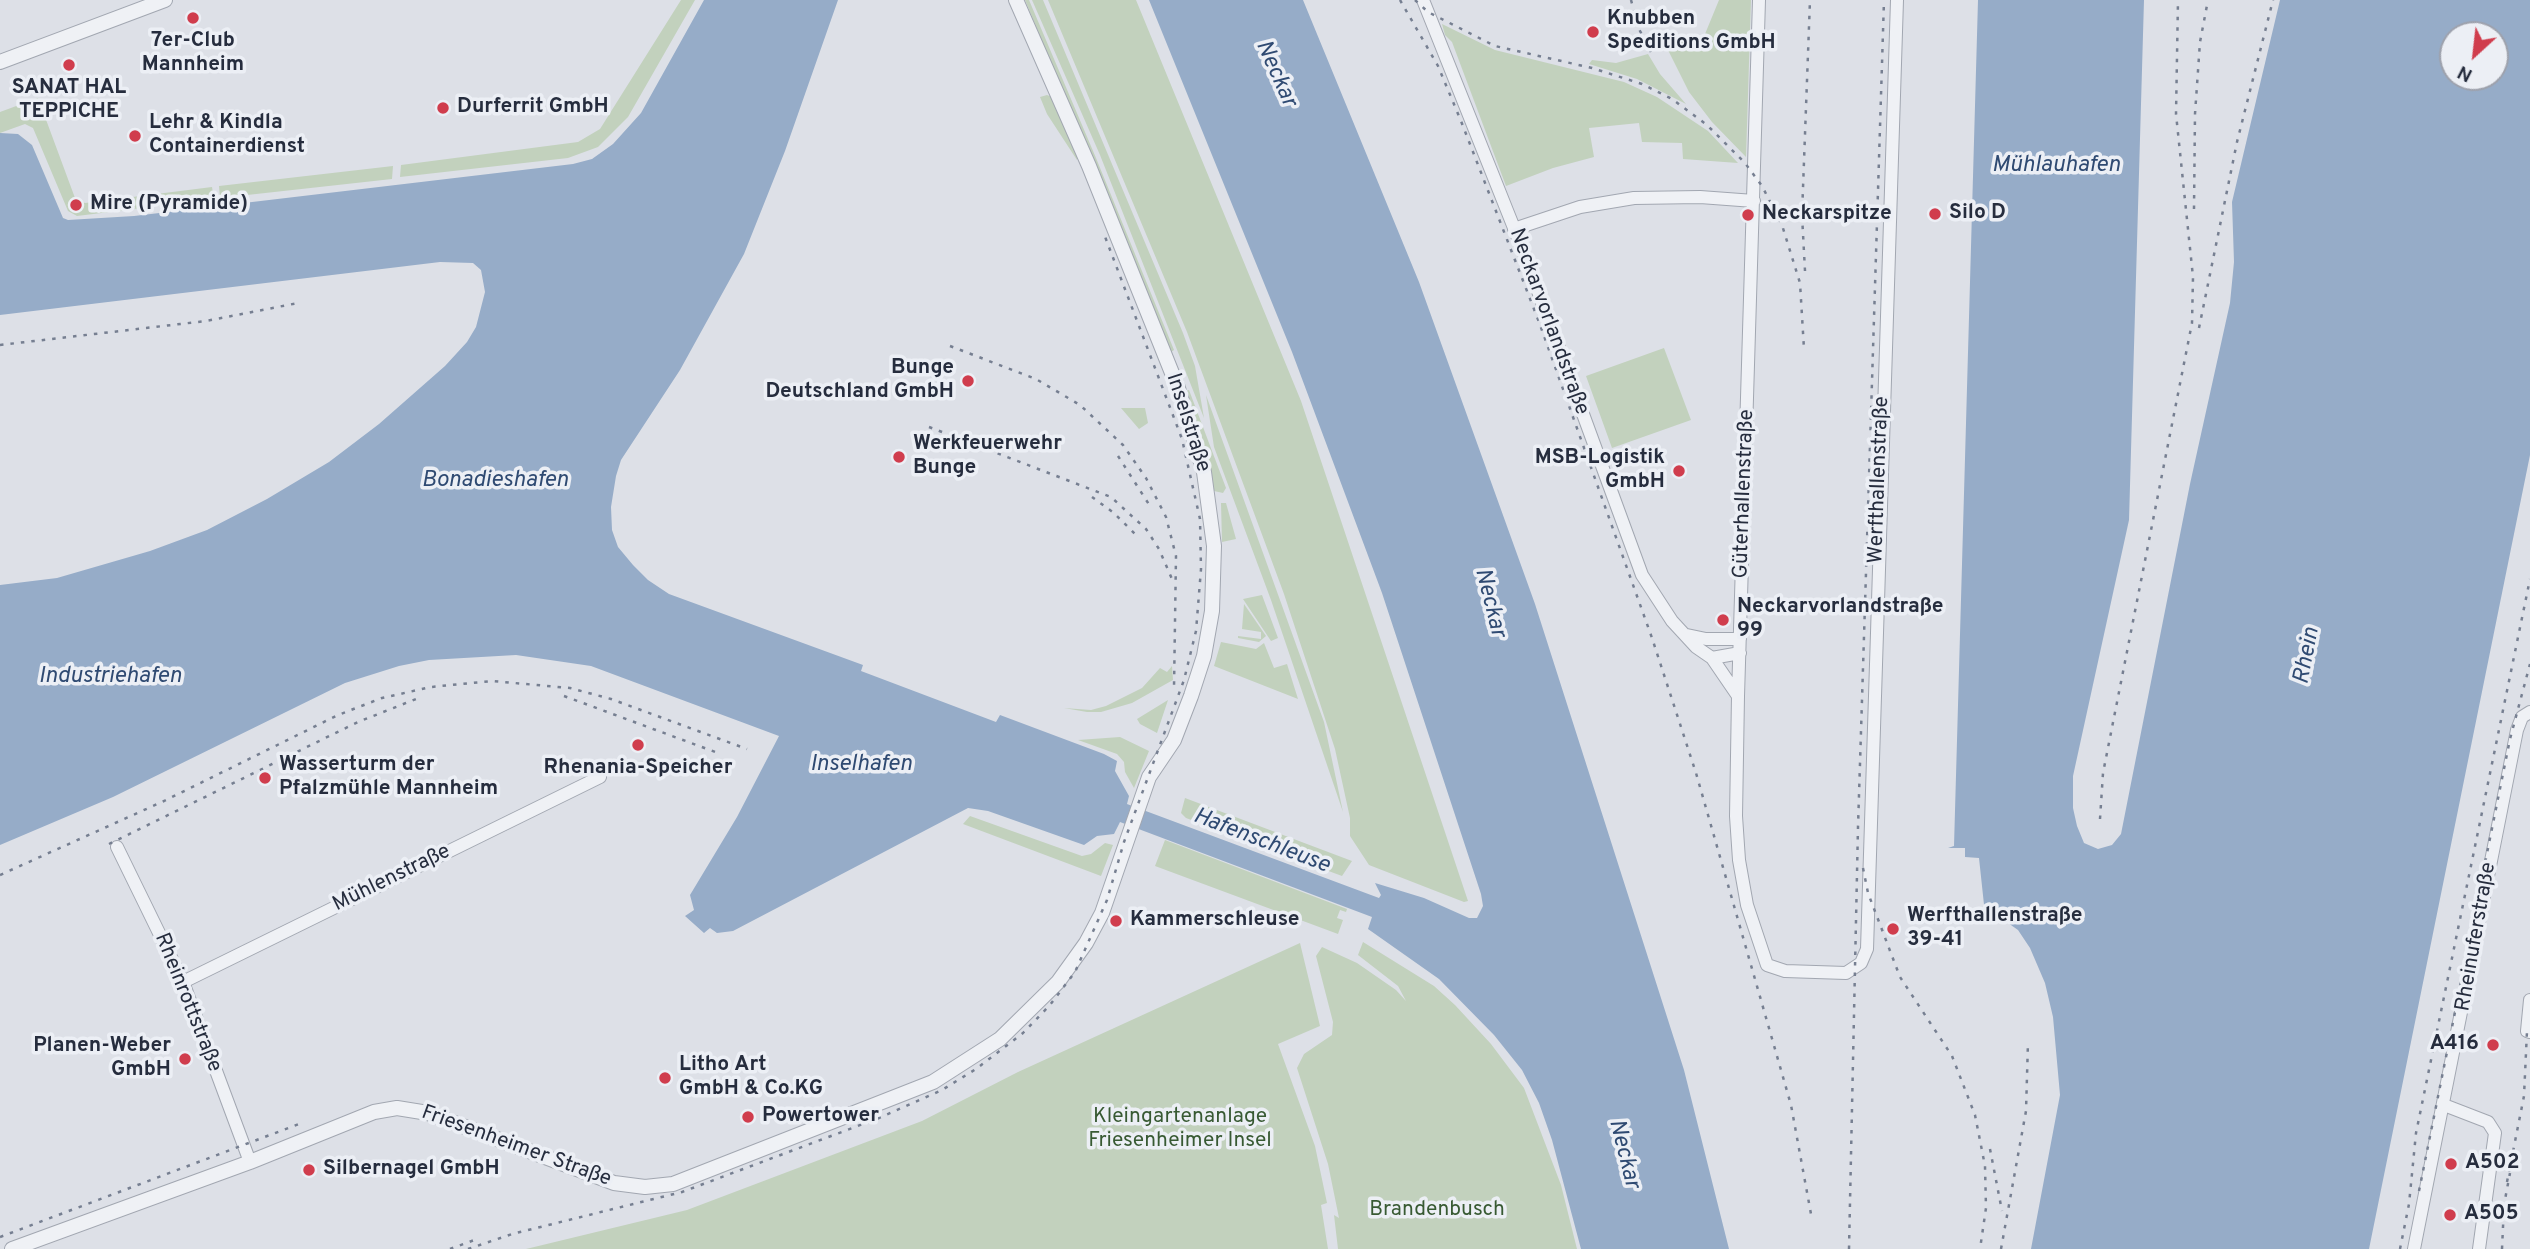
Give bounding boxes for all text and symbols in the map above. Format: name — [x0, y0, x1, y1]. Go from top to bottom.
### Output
place label: Knubben Speditions GmbH — [1607, 7, 1776, 57]
marker: 7er-Club Mannheim — [185, 10, 201, 26]
north arrow — [2439, 21, 2509, 91]
marker: Knubben Speditions GmbH — [1585, 24, 1601, 40]
place label: 7er-Club Mannheim — [142, 29, 244, 79]
water label: Neckar — [1248, 36, 1302, 112]
marker: SANAT HAL TEPPICHE — [61, 57, 77, 73]
text: N — [2454, 59, 2477, 87]
place label: SANAT HAL TEPPICHE — [12, 76, 126, 126]
place label: Durferrit GmbH — [457, 95, 609, 121]
marker: Durferrit GmbH — [435, 100, 451, 116]
place label: Lehr & Kindla Containerdienst — [149, 111, 305, 161]
marker: Lehr & Kindla Containerdienst — [127, 128, 143, 144]
water label: Mühlauhafen — [1992, 152, 2120, 180]
place label: Mire (Pyramide) — [90, 192, 248, 218]
marker: Mire (Pyramide) — [68, 197, 84, 213]
place label: Silo D — [1949, 201, 2006, 227]
place label: Neckarspitze — [1762, 202, 1892, 228]
marker: Silo D — [1927, 206, 1943, 222]
marker: Neckarspitze — [1740, 207, 1756, 223]
street label: Neckarvorlandstraße — [1502, 225, 1594, 419]
place label: Bunge Deutschland GmbH — [765, 356, 954, 406]
street label: Inselstraße — [1159, 370, 1215, 476]
marker: Bunge Deutschland GmbH — [960, 373, 976, 389]
street label: Werfthallenstraße — [1864, 396, 1896, 564]
street label: Güterhallenstraße — [1729, 409, 1761, 579]
place label: Werkfeuerwehr Bunge — [913, 432, 1062, 482]
place label: MSB-Logistik GmbH — [1535, 446, 1665, 496]
marker: Werkfeuerwehr Bunge — [891, 449, 907, 465]
marker: MSB-Logistik GmbH — [1671, 463, 1687, 479]
water label: Bonadieshafen — [422, 467, 568, 495]
water label: Neckar — [1467, 566, 1511, 640]
place label: Neckarvorlandstraße 99 — [1737, 595, 1943, 645]
marker: Neckarvorlandstraße 99 — [1715, 612, 1731, 628]
water label: Rhein — [2289, 625, 2327, 687]
water label: Industriehafen — [39, 663, 181, 691]
marker: Rhenania-Speicher — [630, 737, 646, 753]
water label: Inselhafen — [810, 751, 912, 779]
place label: Wasserturm der Pfalzmühle Mannheim — [279, 753, 498, 803]
place label: Rhenania-Speicher — [544, 756, 732, 782]
marker: Wasserturm der Pfalzmühle Mannheim — [257, 770, 273, 786]
water label: Hafenschleuse — [1189, 803, 1333, 881]
street label: Mühlenstraße — [329, 840, 455, 918]
street label: Rheinuferstraße — [2452, 861, 2502, 1013]
place label: Werfthallenstraße 39-41 — [1907, 904, 2082, 954]
place label: Kammerschleuse — [1130, 908, 1299, 934]
marker: Kammerschleuse — [1108, 913, 1124, 929]
marker: Werfthallenstraße 39-41 — [1885, 921, 1901, 937]
street label: Rheinrottstraße — [148, 930, 226, 1076]
place label: A416 — [2430, 1032, 2479, 1058]
place label: Planen-Weber GmbH — [33, 1034, 171, 1084]
marker: A416 — [2485, 1037, 2501, 1053]
marker: Planen-Weber GmbH — [177, 1051, 193, 1067]
place label: Litho Art GmbH & Co.KG — [679, 1053, 823, 1103]
marker: Litho Art GmbH & Co.KG — [657, 1070, 673, 1086]
street label: Friesenheimer Straße — [418, 1101, 614, 1193]
place label: Powertower — [762, 1104, 879, 1130]
park label: Kleingartenanlage Friesenheimer Insel — [1088, 1105, 1272, 1155]
marker: Powertower — [740, 1109, 756, 1125]
water label: Neckar — [1601, 1117, 1645, 1191]
place label: A502 — [2465, 1151, 2520, 1177]
marker: A502 — [2443, 1156, 2459, 1172]
place label: Silbernagel GmbH — [323, 1157, 500, 1183]
marker: Silbernagel GmbH — [301, 1162, 317, 1178]
park label: Brandenbusch — [1369, 1198, 1505, 1224]
place label: A505 — [2464, 1202, 2518, 1228]
marker: A505 — [2442, 1207, 2458, 1223]

